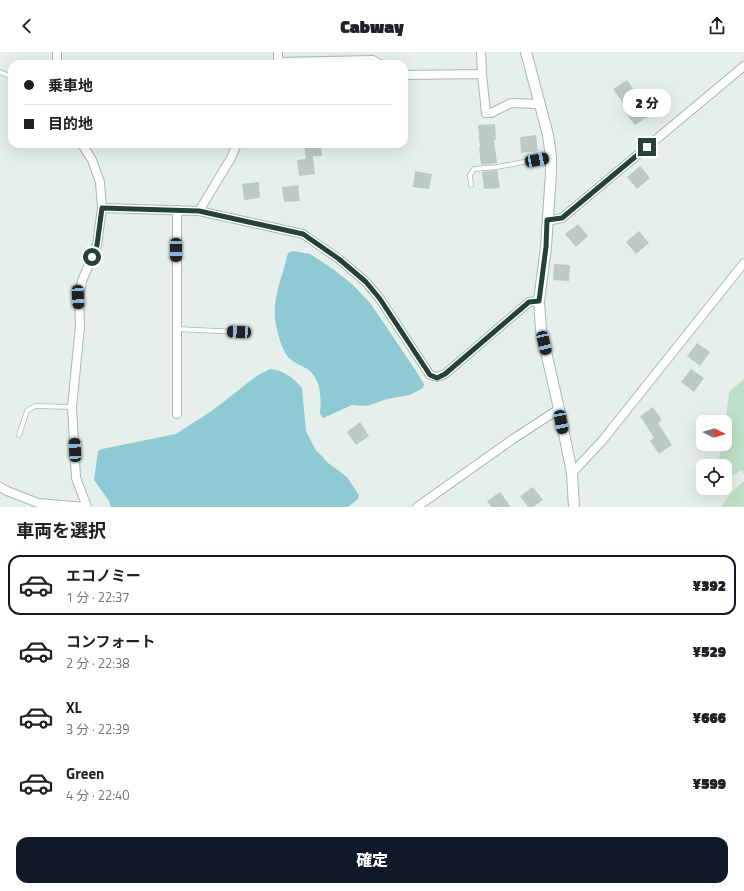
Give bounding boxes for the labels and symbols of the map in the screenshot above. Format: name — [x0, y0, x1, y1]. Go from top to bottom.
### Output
callout: 2 分 — [623, 89, 671, 117]
route end — [638, 138, 656, 156]
car — [524, 152, 550, 168]
car — [170, 238, 182, 262]
route start — [83, 248, 101, 266]
car — [71, 285, 85, 309]
car — [227, 325, 251, 339]
car — [535, 330, 553, 356]
car — [553, 409, 569, 435]
north arrow — [696, 415, 732, 451]
car — [68, 438, 82, 462]

